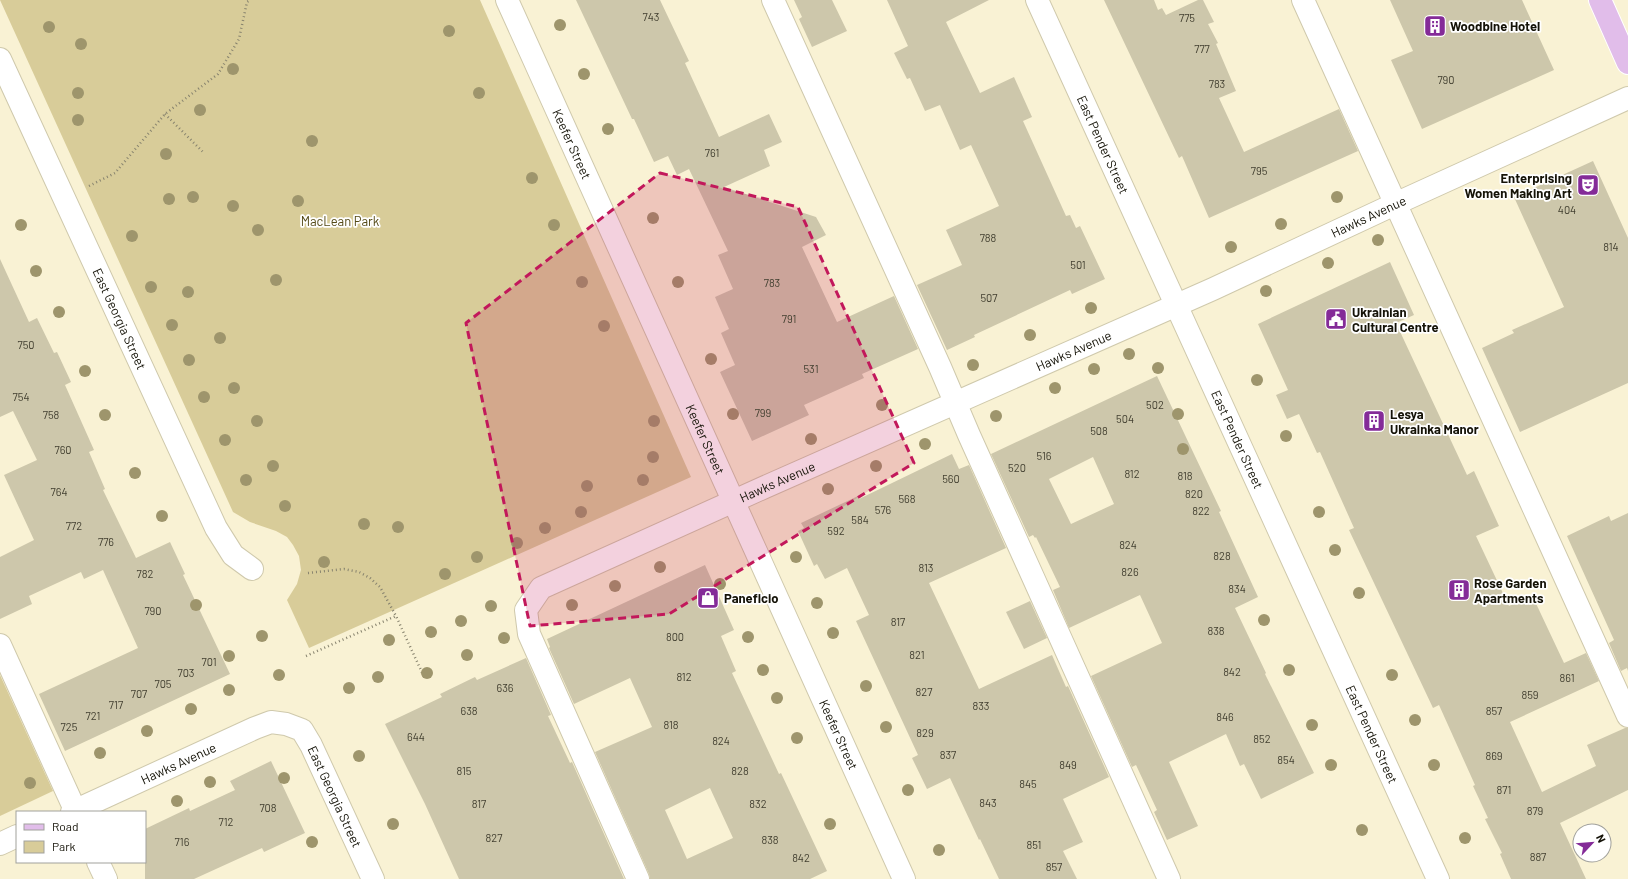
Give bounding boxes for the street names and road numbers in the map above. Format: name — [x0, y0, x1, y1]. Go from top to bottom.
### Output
street label: East Pender Street — [1074, 93, 1132, 196]
street label: Keefer Street — [549, 106, 595, 182]
street label: Hawks Avenue — [1328, 192, 1409, 241]
street label: East Georgia Street — [89, 266, 150, 372]
street label: Hawks Avenue — [1033, 327, 1114, 374]
street label: East Pender Street — [1208, 388, 1267, 491]
street label: Keefer Street — [683, 402, 728, 477]
street label: Hawks Avenue — [737, 458, 818, 506]
street label: East Pender Street — [1343, 683, 1401, 786]
street label: Keefer Street — [816, 697, 862, 772]
street label: Hawks Avenue — [138, 739, 219, 787]
street label: East Georgia Street — [305, 743, 365, 850]

